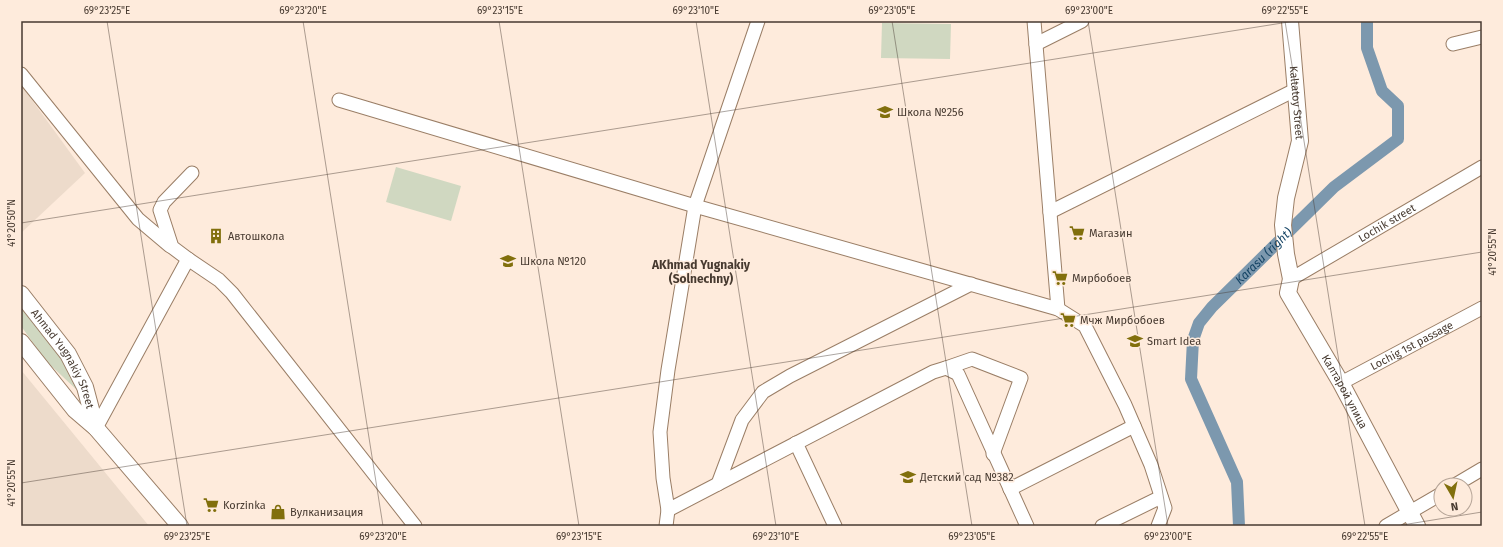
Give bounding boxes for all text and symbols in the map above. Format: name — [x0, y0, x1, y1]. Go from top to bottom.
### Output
text: 69°23'25"E — [84, 5, 130, 17]
text: 69°23'20"E — [279, 5, 327, 17]
text: 69°23'15"E — [477, 5, 523, 17]
text: 69°23'10"E — [673, 5, 719, 17]
text: 69°23'05"E — [868, 5, 916, 17]
text: 69°23'00"E — [1065, 5, 1113, 17]
text: 69°22'55"E — [1262, 5, 1308, 17]
street label: Kaltatoy Street — [1287, 65, 1306, 140]
school or university icon: Школа №256 — [876, 103, 894, 121]
place label: Школа №256 — [897, 106, 964, 119]
text: 41°20'50"N — [6, 199, 18, 247]
street label: Lochik street — [1356, 201, 1418, 245]
supermarket icon: Магазин — [1068, 224, 1086, 242]
water label: Karasu (right) — [1232, 225, 1295, 287]
building icon: Автошкола — [207, 227, 225, 245]
place label: Магазин — [1089, 227, 1132, 240]
text: 41°20'55"N — [1487, 228, 1499, 276]
place label: Автошкола — [228, 230, 284, 243]
school or university icon: Школа №120 — [499, 252, 517, 270]
place label: Школа №120 — [520, 255, 586, 268]
district label: AKhmad Yugnakiy (Solnechny) — [651, 258, 751, 286]
supermarket icon: Мирбобоев — [1051, 269, 1069, 287]
place label: Мирбобоев — [1072, 272, 1131, 285]
street label: Ahmad Yugnakiy Street — [28, 307, 97, 410]
supermarket icon: Мчж Мирбобоев — [1059, 311, 1077, 329]
place label: Мчж Мирбобоев — [1080, 314, 1165, 327]
street label: Lochig 1st passage — [1368, 319, 1455, 373]
school or university icon: Smart Idea — [1126, 332, 1144, 350]
place label: Smart Idea — [1147, 335, 1201, 348]
street label: Калтарой улица — [1319, 352, 1370, 431]
text: 41°20'55"N — [6, 459, 18, 507]
school or university icon: Детский сад №382 — [899, 468, 917, 486]
place label: Детский сад №382 — [919, 471, 1014, 484]
north arrow — [1433, 477, 1473, 517]
supermarket icon: Korzinka — [202, 496, 220, 514]
place label: Korzinka — [223, 499, 266, 512]
text: N — [1450, 499, 1459, 513]
shop icon: Вулканизация — [269, 503, 287, 521]
place label: Вулканизация — [290, 506, 363, 519]
text: 69°23'25"E — [164, 531, 210, 543]
text: 69°23'20"E — [359, 531, 407, 543]
text: 69°23'15"E — [556, 531, 602, 543]
text: 69°23'10"E — [753, 531, 799, 543]
text: 69°23'05"E — [948, 531, 996, 543]
text: 69°23'00"E — [1144, 531, 1192, 543]
text: 69°22'55"E — [1342, 531, 1388, 543]

